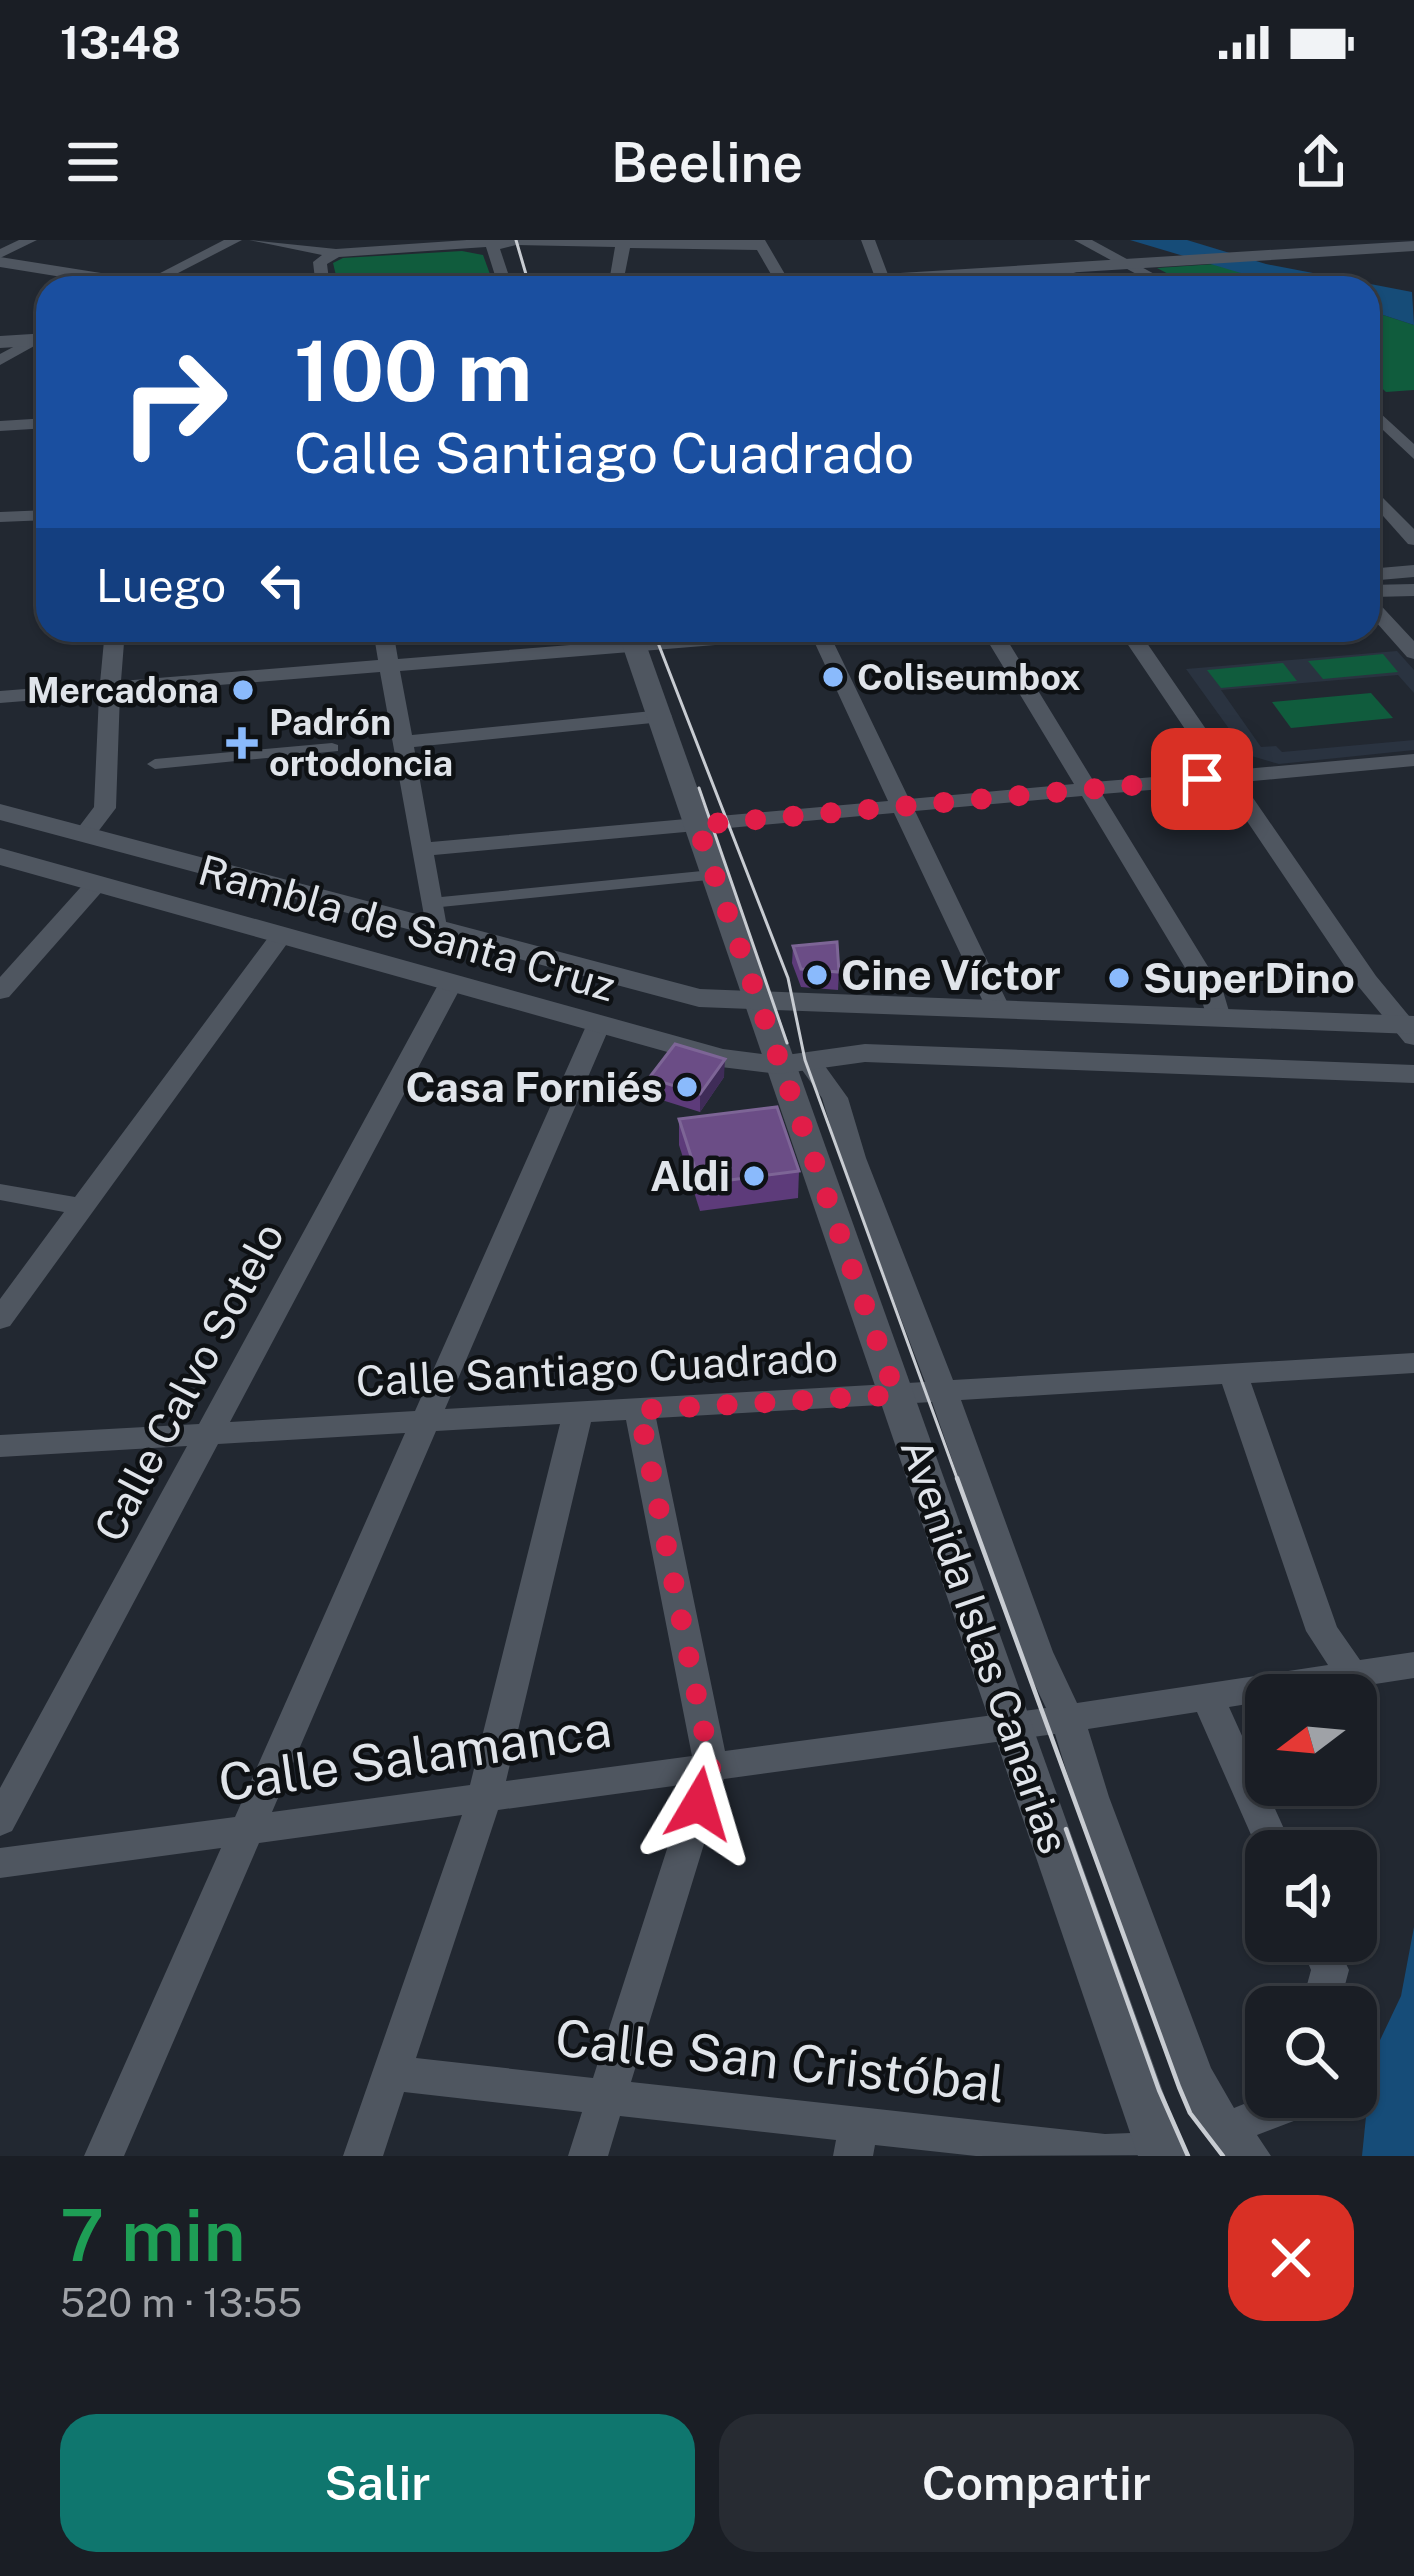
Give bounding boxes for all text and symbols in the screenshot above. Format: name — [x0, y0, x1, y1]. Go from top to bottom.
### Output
text: 13:48 — [60, 16, 181, 69]
icon: menu — [60, 129, 126, 195]
icon: share — [1288, 129, 1354, 195]
text: Beeline — [611, 131, 803, 194]
text: 100 m — [294, 321, 532, 420]
icon: right — [96, 324, 252, 480]
text: Calle Santiago Cuadrado — [294, 422, 914, 485]
icon: left — [250, 552, 316, 618]
text: Luego — [96, 559, 226, 612]
place label: Coliseumbox — [857, 656, 1081, 698]
marker: Coliseumbox — [820, 664, 846, 690]
place label: Mercadona — [27, 669, 219, 711]
marker: Mercadona — [230, 677, 256, 703]
place label: Padrón ortodoncia — [269, 701, 453, 784]
marker: Padrón ortodoncia — [226, 727, 258, 759]
pin — [1151, 728, 1253, 830]
icon: arrive — [1169, 746, 1235, 812]
street label: Rambla de Santa Cruz — [193, 845, 621, 1010]
place label: Cine Víctor — [841, 950, 1061, 999]
place label: SuperDino — [1143, 953, 1355, 1002]
marker: Cine Víctor — [804, 962, 830, 988]
marker: SuperDino — [1106, 965, 1132, 991]
place label: Casa Forniés — [406, 1062, 663, 1111]
marker: Casa Forniés — [674, 1074, 700, 1100]
place label: Aldi — [650, 1151, 730, 1200]
marker: Aldi — [741, 1163, 767, 1189]
street label: Calle Calvo Sotelo — [84, 1214, 293, 1549]
street label: Calle Santiago Cuadrado — [355, 1331, 839, 1406]
street label: Avenida Islas Canarias — [891, 1432, 1079, 1860]
north arrow — [1245, 1674, 1377, 1806]
map controls — [1245, 1674, 1377, 2118]
street label: Calle Salamanca — [215, 1699, 615, 1812]
position arrow — [636, 1741, 762, 1867]
button: sound — [1245, 1830, 1377, 1962]
button: search — [1245, 1986, 1377, 2118]
street label: Calle San Cristóbal — [552, 2008, 1008, 2113]
text: 7 min — [60, 2193, 246, 2277]
button: close — [1228, 2195, 1354, 2321]
text: 520 m · 13:55 — [60, 2280, 302, 2326]
button: Salir — [60, 2414, 695, 2552]
button: Compartir — [719, 2414, 1354, 2552]

